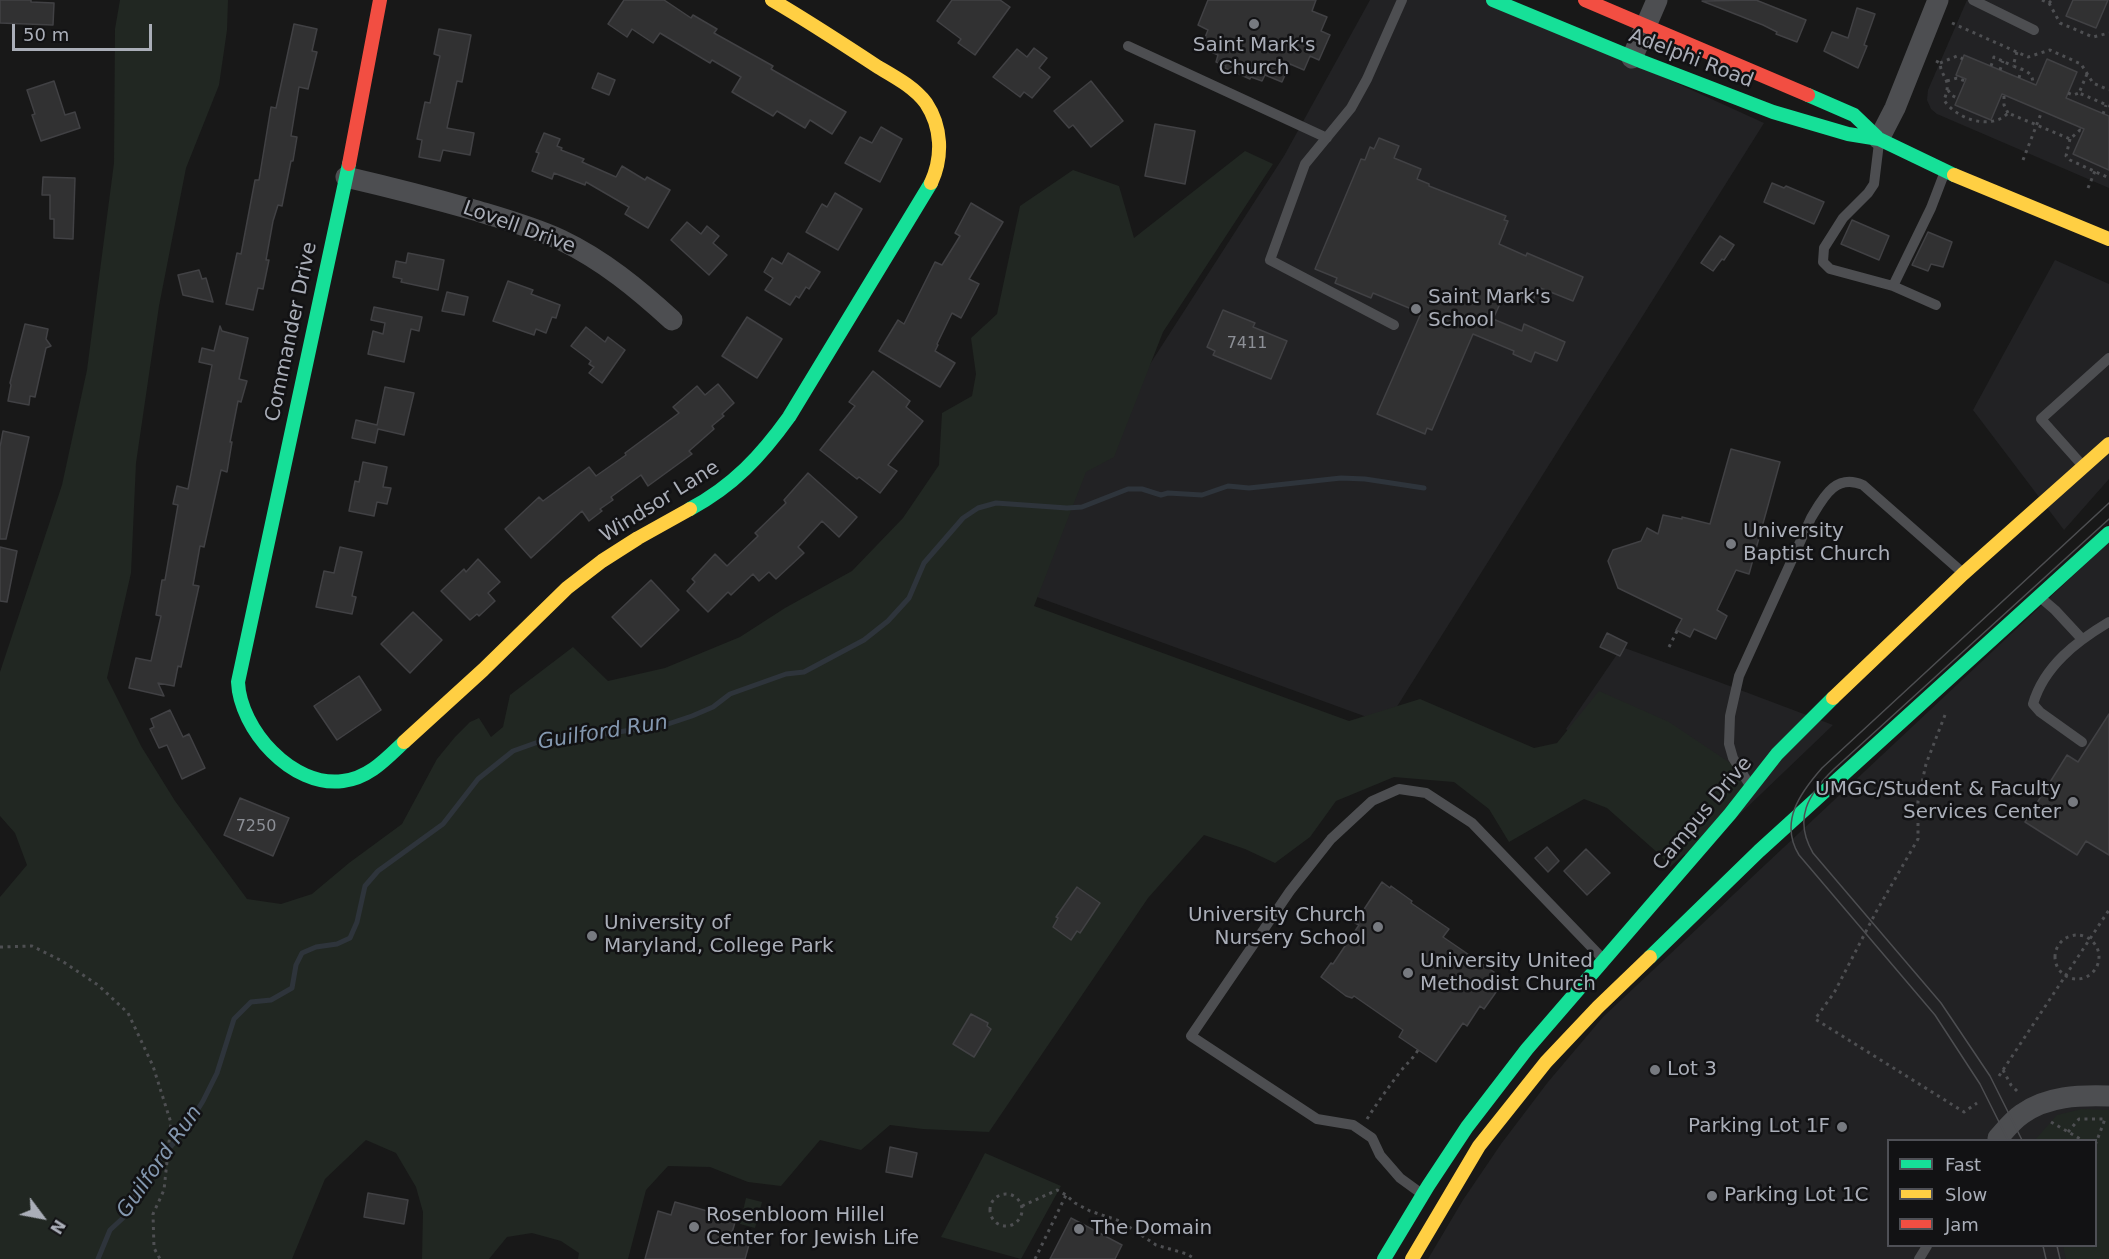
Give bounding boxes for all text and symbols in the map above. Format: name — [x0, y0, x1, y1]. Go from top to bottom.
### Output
scale bar — [15, 12, 154, 50]
marker: Saint Mark's Church — [1247, 17, 1261, 31]
text: 50 m — [23, 24, 69, 45]
street label: Adelphi Road — [1625, 24, 1757, 94]
place label: Saint Mark's Church — [1193, 34, 1315, 81]
street label: Lovell Drive — [459, 197, 579, 259]
street label: Commander Drive — [261, 240, 323, 424]
place label: Saint Mark's School — [1428, 286, 1551, 333]
marker: Saint Mark's School — [1409, 302, 1423, 316]
house number: 7411 — [1227, 334, 1267, 354]
street label: Windsor Lane — [596, 456, 724, 548]
place label: University Baptist Church — [1743, 520, 1890, 567]
marker: University Baptist Church — [1724, 537, 1738, 551]
water label: Guilford Run — [536, 710, 670, 756]
street label: Campus Drive — [1648, 752, 1758, 876]
place label: UMGC/Student & Faculty Services Center — [1815, 778, 2061, 825]
marker: UMGC/Student & Faculty Services Center — [2066, 795, 2080, 809]
house number: 7250 — [236, 817, 276, 837]
place label: University Church Nursery School — [1188, 904, 1366, 951]
place label: University of Maryland, College Park — [604, 912, 834, 959]
marker: University Church Nursery School — [1371, 920, 1385, 934]
marker: University of Maryland, College Park — [585, 929, 599, 943]
place label: University United Methodist Church — [1420, 950, 1596, 997]
marker: University United Methodist Church — [1401, 966, 1415, 980]
place label: Lot 3 — [1667, 1058, 1717, 1082]
marker: Lot 3 — [1648, 1063, 1662, 1077]
water label: Guilford Run — [112, 1101, 208, 1223]
place label: Parking Lot 1F — [1688, 1115, 1830, 1139]
marker: Parking Lot 1F — [1835, 1120, 1849, 1134]
legend — [1887, 1139, 2097, 1247]
text: Fast — [1945, 1154, 1981, 1175]
place label: Parking Lot 1C — [1724, 1184, 1868, 1208]
text: Slow — [1945, 1184, 1987, 1205]
north arrow — [12, 1187, 72, 1247]
marker: Parking Lot 1C — [1705, 1189, 1719, 1203]
place label: Rosenbloom Hillel Center for Jewish Life — [706, 1204, 919, 1251]
text: Jam — [1945, 1214, 1979, 1235]
text: N — [46, 1216, 69, 1238]
place label: The Domain — [1091, 1217, 1212, 1241]
marker: Rosenbloom Hillel Center for Jewish Life — [687, 1220, 701, 1234]
marker: The Domain — [1072, 1222, 1086, 1236]

